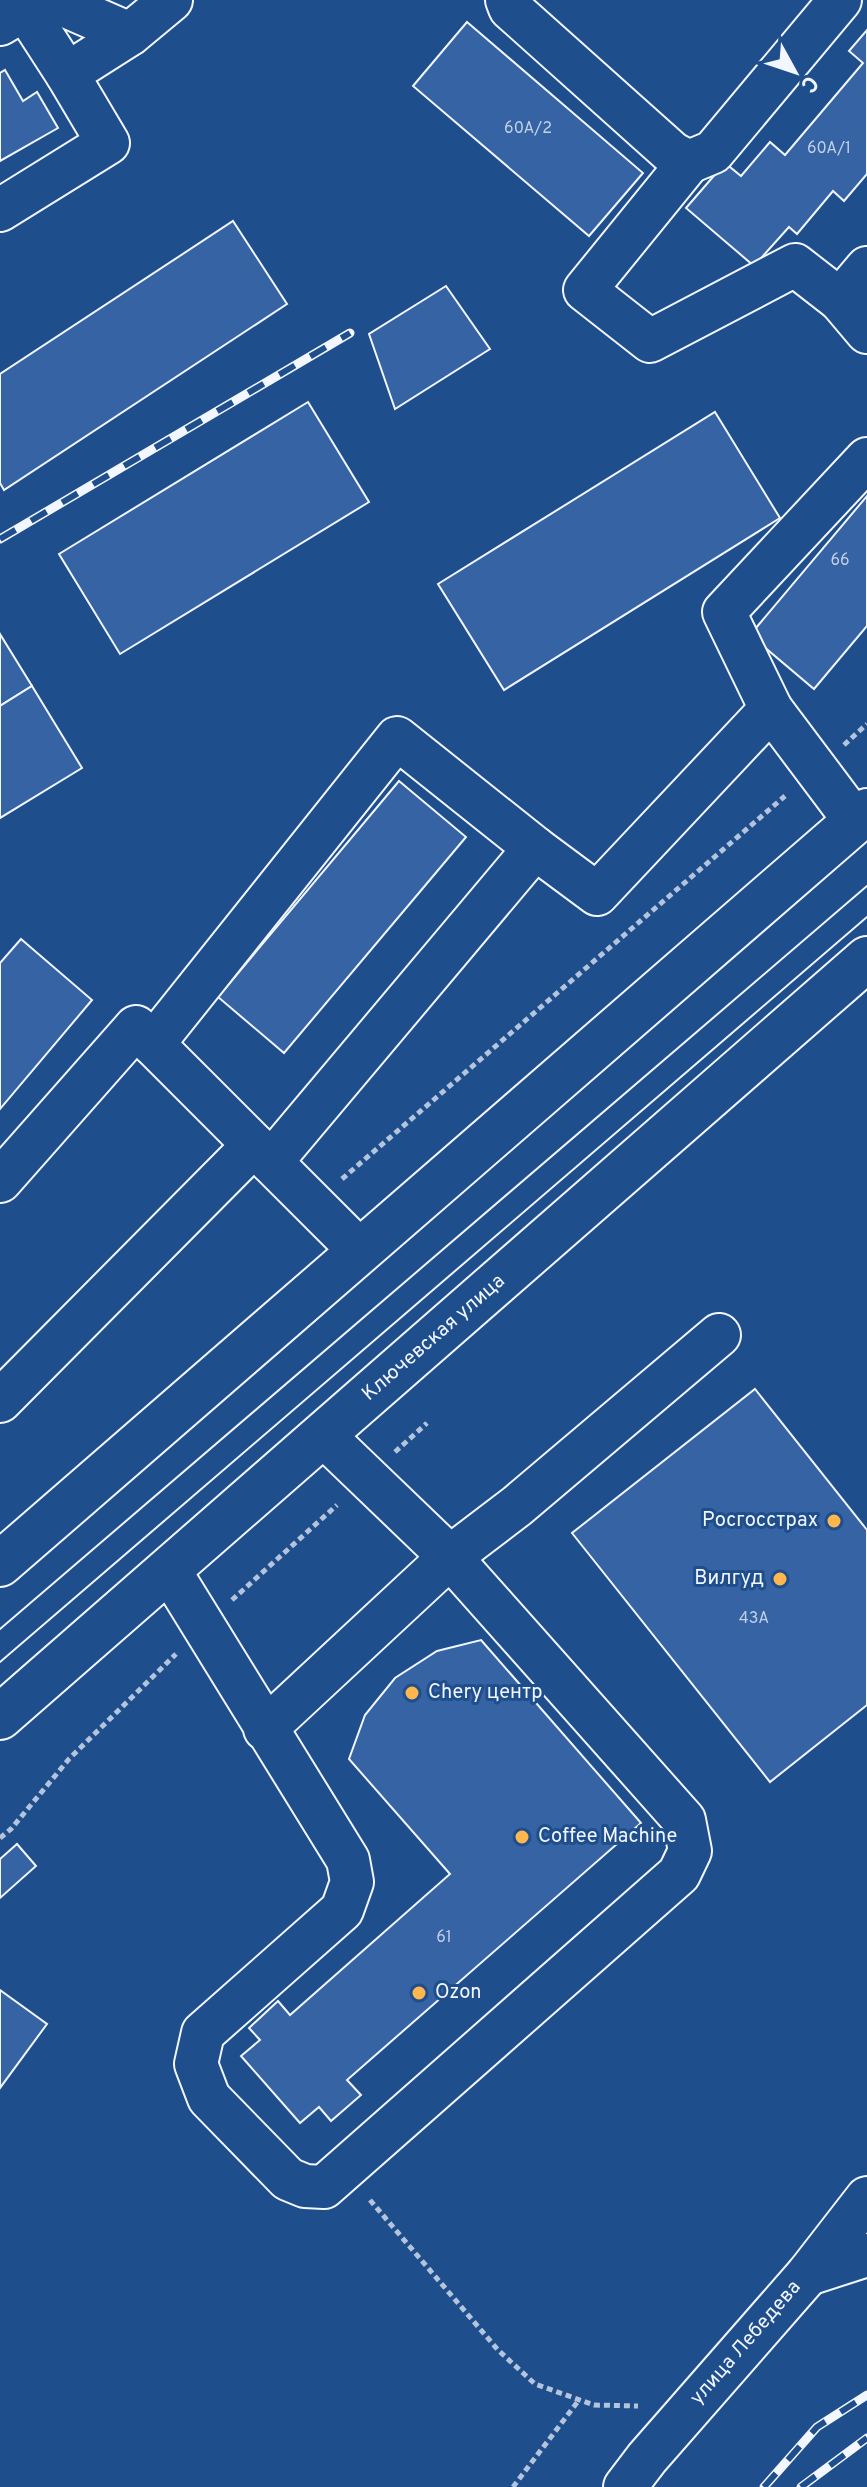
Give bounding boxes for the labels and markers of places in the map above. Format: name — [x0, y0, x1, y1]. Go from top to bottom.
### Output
place label: Росгосстрах — [702, 1508, 818, 1534]
marker: Росгосстрах — [825, 1512, 843, 1530]
place label: Вилгуд — [694, 1566, 764, 1592]
marker: Вилгуд — [771, 1570, 789, 1588]
place label: Chery центр — [428, 1680, 543, 1706]
marker: Chery центр — [403, 1684, 421, 1702]
place label: Coffee Machine — [538, 1824, 677, 1850]
marker: Coffee Machine — [513, 1828, 531, 1846]
place label: Ozon — [435, 1980, 481, 2006]
marker: Ozon — [410, 1984, 428, 2002]

